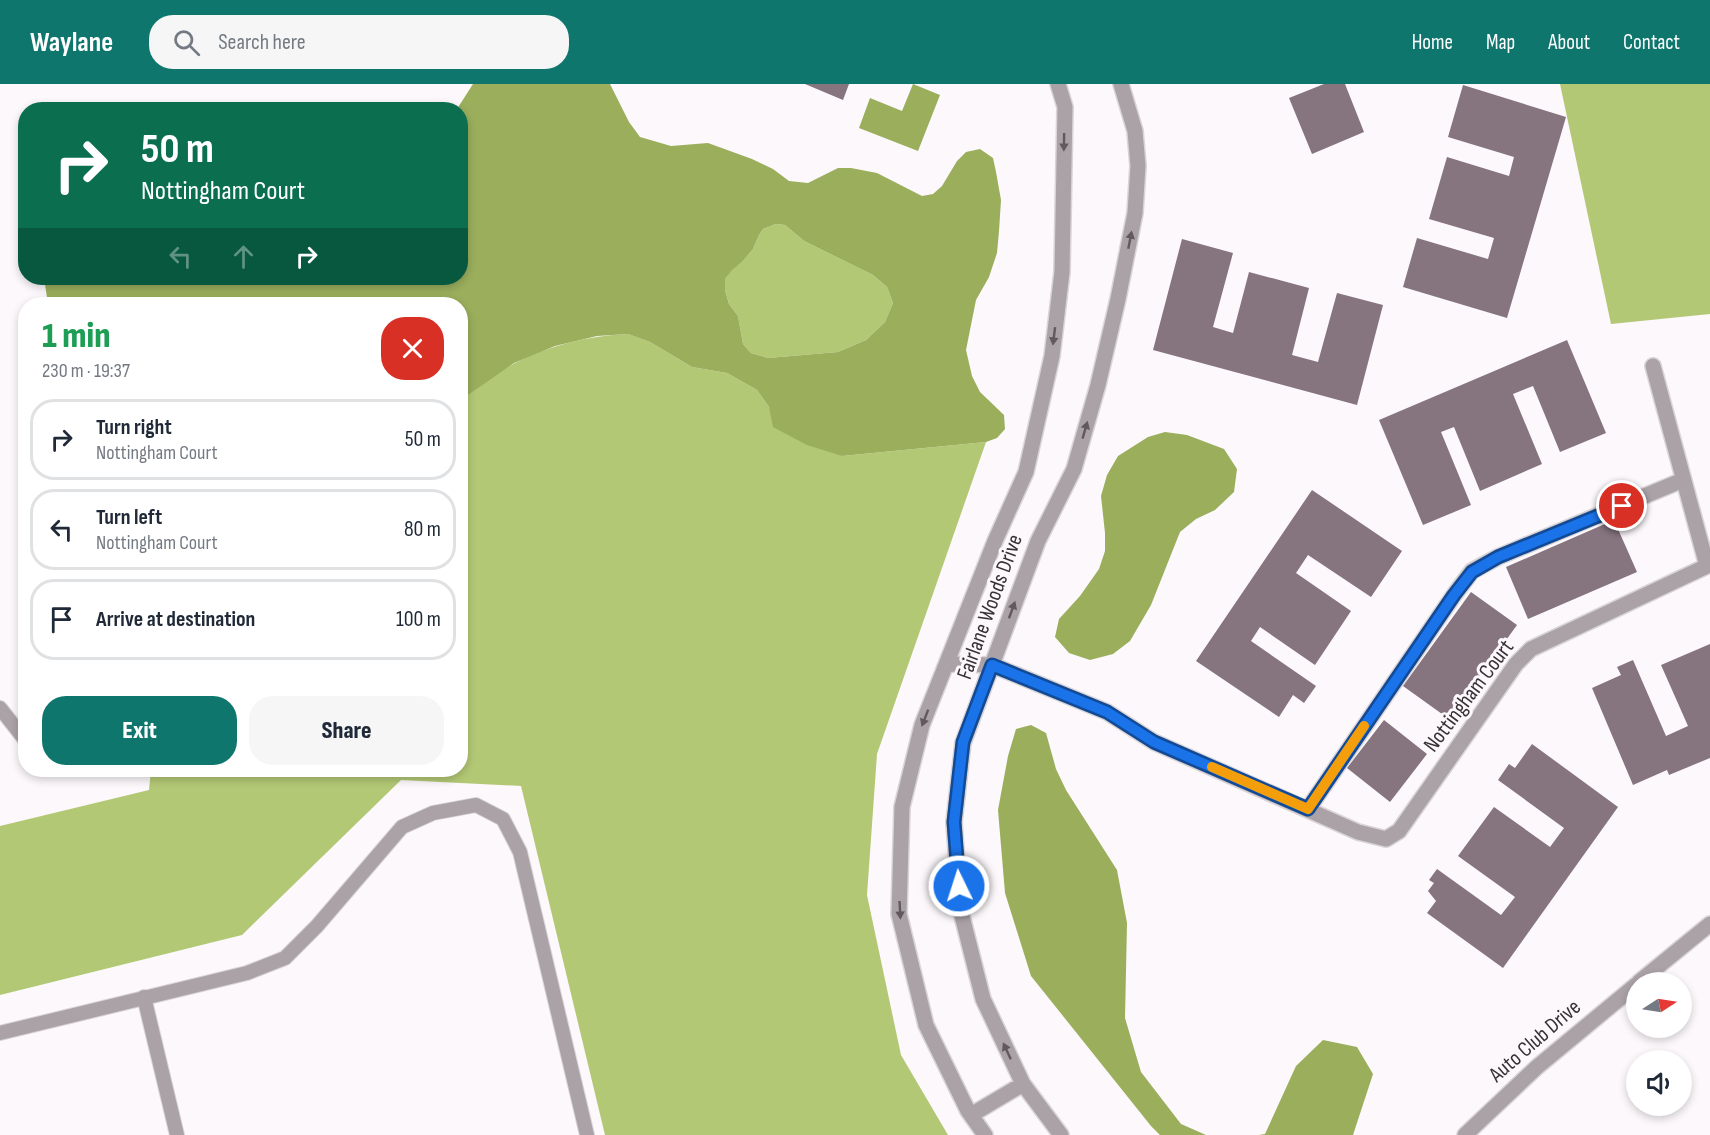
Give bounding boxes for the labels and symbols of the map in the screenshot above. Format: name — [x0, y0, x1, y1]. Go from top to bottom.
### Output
one-way arrow — [1060, 132, 1069, 151]
one-way arrow — [1126, 230, 1135, 249]
one-way arrow — [1050, 327, 1059, 346]
one-way arrow — [1081, 421, 1090, 439]
pin — [1596, 480, 1647, 531]
street label: Fairlane Woods Drive — [951, 531, 1029, 683]
one-way arrow — [1008, 601, 1018, 619]
street label: Nottingham Court — [1418, 634, 1520, 757]
one-way arrow — [920, 709, 929, 727]
position arrow — [927, 854, 991, 918]
one-way arrow — [895, 901, 904, 920]
north arrow — [1626, 972, 1692, 1038]
street label: Auto Club Drive — [1483, 994, 1586, 1089]
one-way arrow — [1003, 1042, 1012, 1059]

